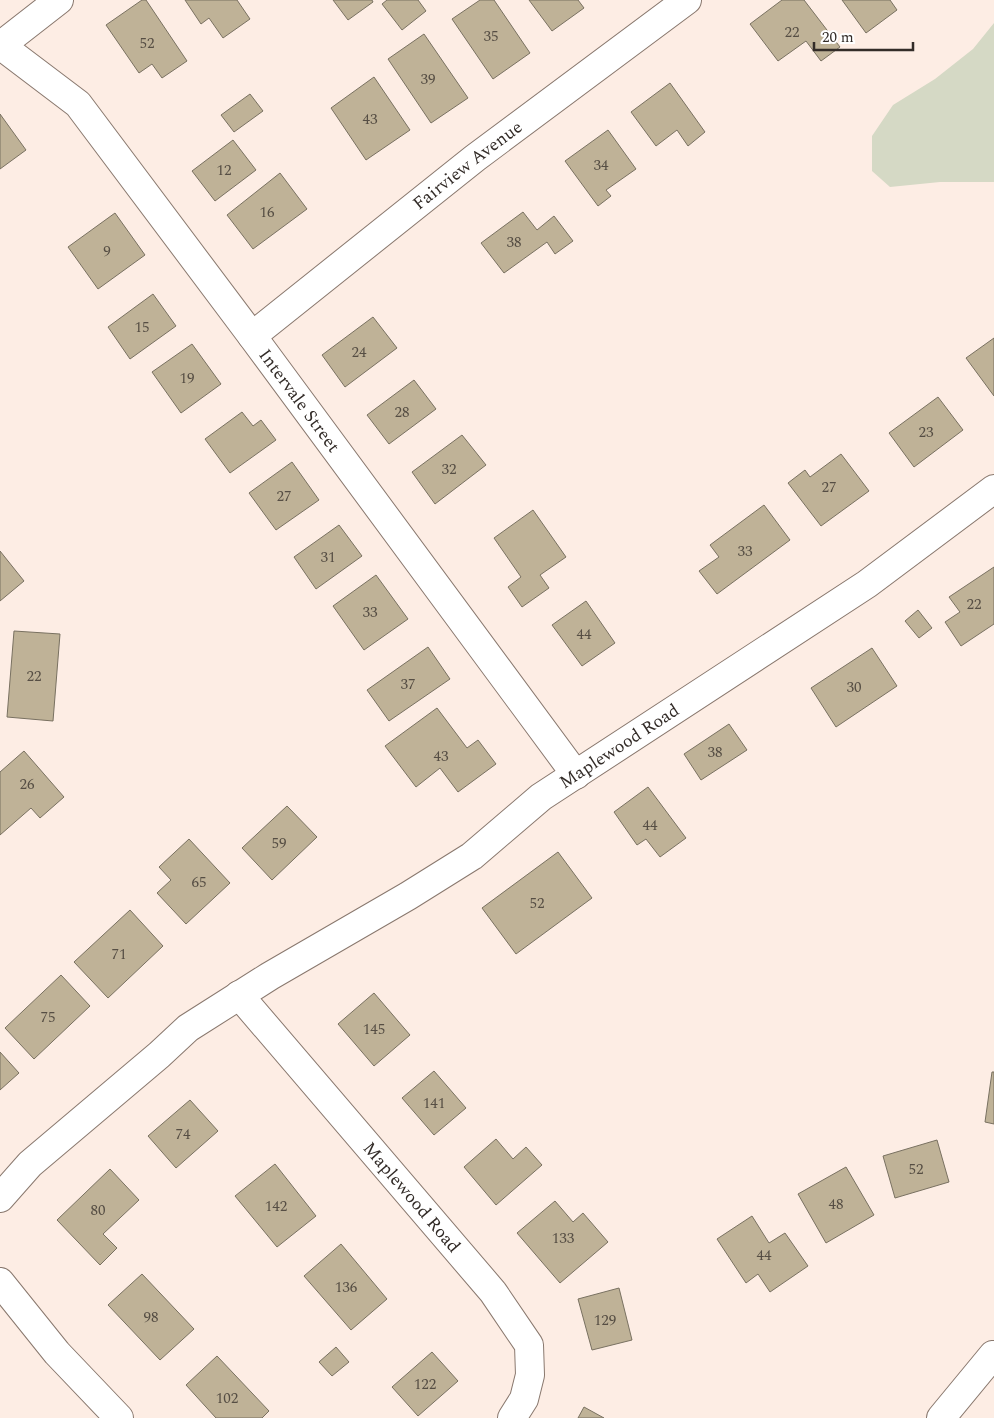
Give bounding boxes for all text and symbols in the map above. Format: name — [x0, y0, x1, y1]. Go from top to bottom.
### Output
scale bar — [814, 20, 913, 52]
house number: 22 — [784, 21, 800, 44]
house number: 35 — [483, 25, 499, 48]
text: 20 m — [822, 26, 854, 49]
house number: 52 — [139, 32, 155, 55]
house number: 39 — [420, 68, 436, 91]
house number: 43 — [362, 108, 378, 131]
street label: Fairview Avenue — [407, 114, 528, 217]
house number: 34 — [593, 154, 609, 177]
house number: 12 — [216, 159, 232, 182]
house number: 16 — [259, 201, 275, 224]
house number: 38 — [506, 231, 522, 254]
house number: 9 — [103, 240, 111, 263]
house number: 15 — [134, 316, 150, 339]
house number: 24 — [351, 341, 367, 364]
street label: Intervale Street — [252, 343, 347, 458]
house number: 19 — [179, 367, 195, 390]
house number: 28 — [394, 401, 410, 424]
house number: 23 — [918, 421, 934, 444]
house number: 32 — [441, 458, 457, 481]
house number: 27 — [821, 476, 837, 499]
house number: 27 — [276, 485, 292, 508]
house number: 33 — [737, 540, 753, 563]
house number: 31 — [320, 546, 336, 569]
house number: 22 — [966, 593, 982, 616]
house number: 33 — [362, 601, 378, 624]
house number: 44 — [576, 623, 592, 646]
house number: 22 — [26, 665, 42, 688]
house number: 37 — [400, 673, 416, 696]
house number: 30 — [846, 676, 862, 699]
street label: Maplewood Road — [554, 697, 685, 796]
house number: 38 — [707, 741, 723, 764]
house number: 43 — [433, 745, 449, 768]
house number: 26 — [19, 773, 35, 796]
house number: 44 — [642, 814, 658, 837]
house number: 59 — [271, 832, 287, 855]
house number: 65 — [191, 871, 207, 894]
house number: 52 — [529, 892, 545, 915]
house number: 71 — [111, 943, 127, 966]
house number: 75 — [40, 1006, 56, 1029]
house number: 145 — [363, 1018, 385, 1041]
house number: 141 — [423, 1092, 445, 1115]
house number: 74 — [175, 1123, 191, 1146]
street label: Maplewood Road — [356, 1136, 467, 1259]
house number: 52 — [908, 1158, 924, 1181]
house number: 48 — [828, 1193, 844, 1216]
house number: 142 — [265, 1195, 287, 1218]
house number: 80 — [90, 1199, 106, 1222]
house number: 133 — [552, 1227, 575, 1250]
house number: 44 — [756, 1244, 772, 1267]
house number: 136 — [335, 1276, 358, 1299]
house number: 98 — [143, 1306, 159, 1329]
house number: 129 — [594, 1309, 616, 1332]
house number: 122 — [414, 1373, 436, 1396]
house number: 102 — [216, 1387, 238, 1410]

